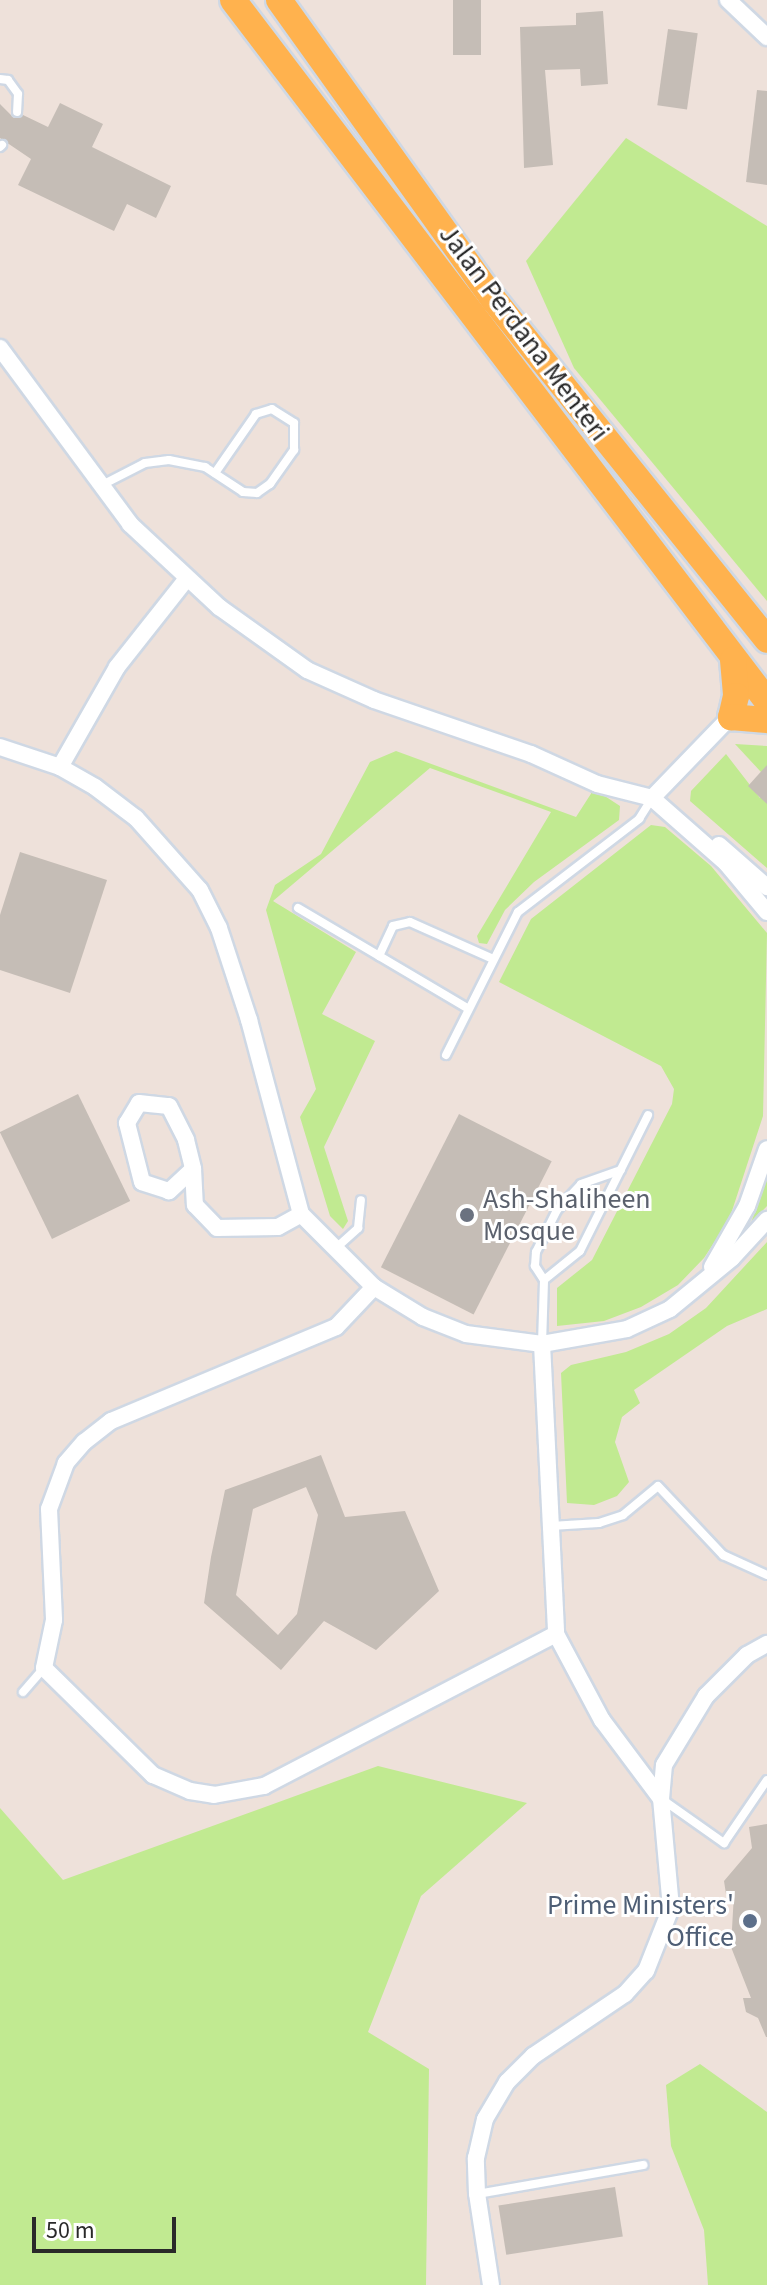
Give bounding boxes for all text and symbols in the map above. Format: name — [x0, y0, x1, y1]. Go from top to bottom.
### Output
street label: Jalan Perdana Menteri — [432, 218, 616, 448]
place label: Ash-Shaliheen Mosque — [483, 1182, 651, 1248]
marker: Ash-Shaliheen Mosque — [458, 1206, 476, 1224]
place label: Prime Ministers' Office — [547, 1888, 734, 1954]
marker: Prime Ministers' Office — [741, 1912, 759, 1930]
scale bar — [36, 2201, 180, 2251]
text: 50 m — [46, 2213, 95, 2248]

